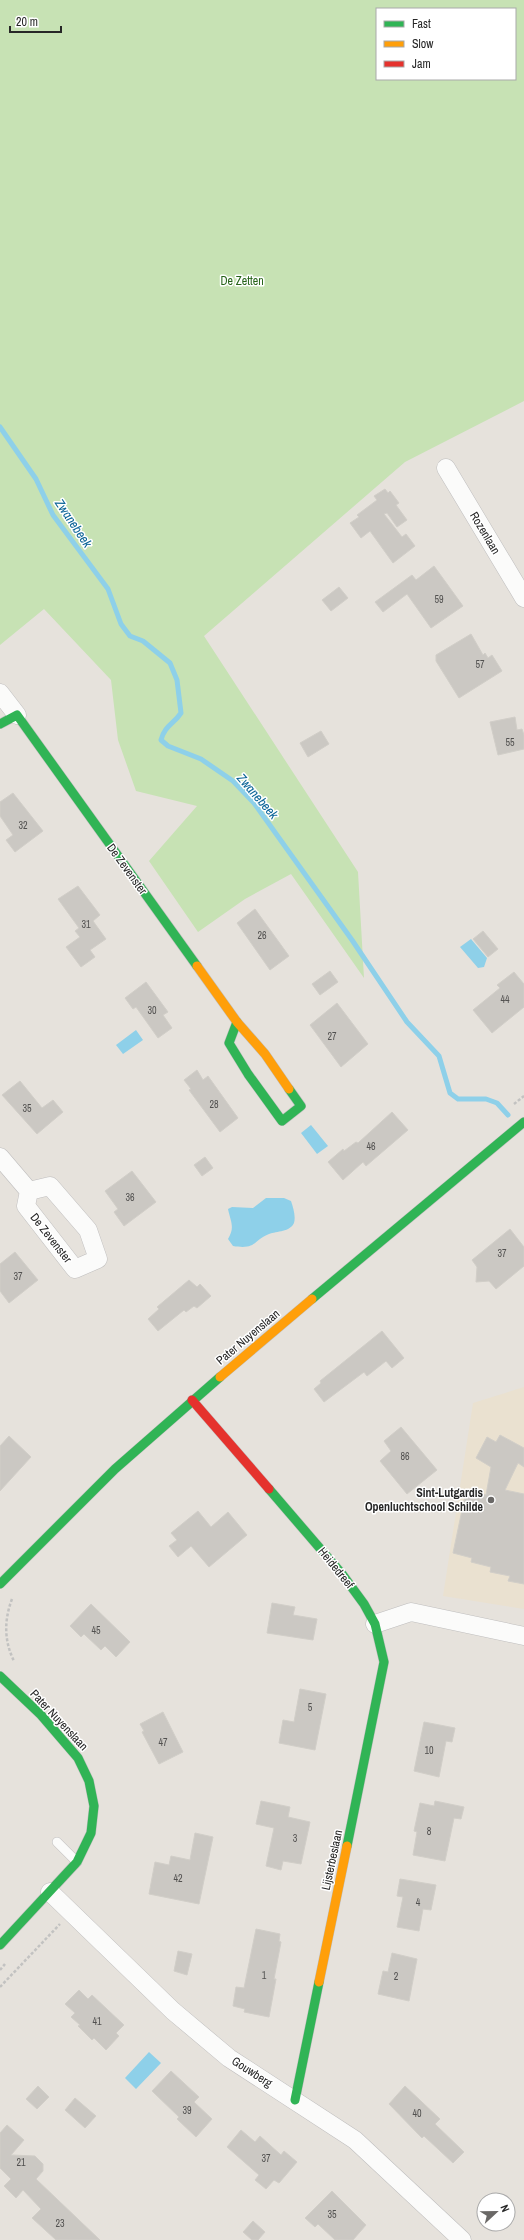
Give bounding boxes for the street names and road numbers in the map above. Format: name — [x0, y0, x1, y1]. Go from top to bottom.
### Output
street label: Rozenlaan — [466, 509, 504, 557]
street label: De Zevenster — [103, 840, 151, 898]
street label: De Zevenster — [27, 1210, 76, 1267]
street label: Pater Nuyenslaan — [213, 1306, 283, 1368]
street label: Heidedreef — [314, 1544, 358, 1592]
street label: Pater Nuyenslaan — [26, 1686, 92, 1754]
street label: Lijsterbeslaan — [318, 1828, 346, 1892]
street label: Gouwberg — [229, 2053, 276, 2091]

